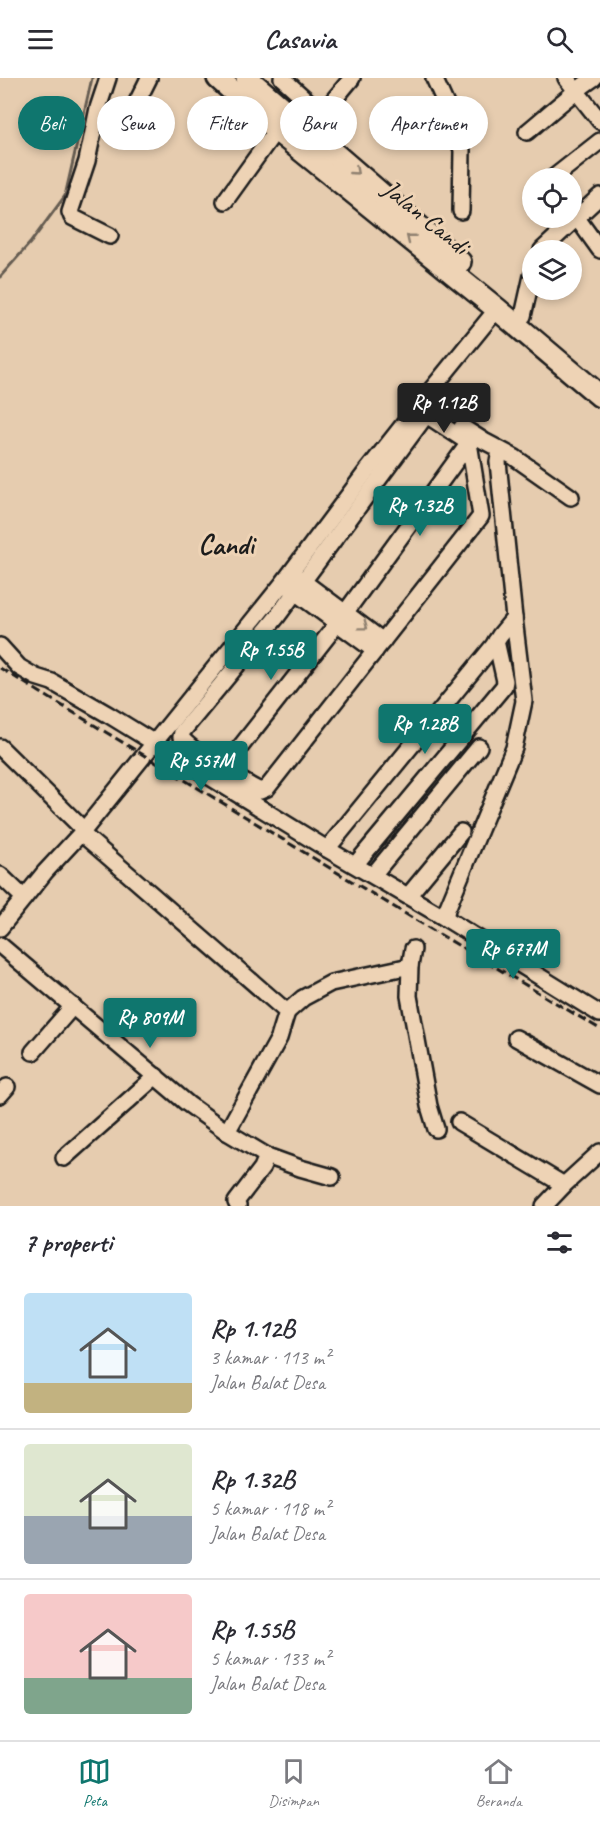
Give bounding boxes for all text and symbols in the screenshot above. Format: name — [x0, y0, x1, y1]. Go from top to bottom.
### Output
text: Casavia — [264, 22, 336, 56]
icon: menu — [24, 23, 57, 56]
icon: search — [543, 23, 576, 56]
chip: Beli — [18, 96, 85, 150]
chip: Sewa — [97, 96, 175, 150]
chip: Filter — [187, 96, 268, 150]
chip: Baru — [280, 96, 357, 150]
chip: Apartemen — [369, 96, 488, 150]
one-way arrow — [348, 164, 359, 175]
map controls — [522, 168, 582, 300]
button: locate — [522, 168, 582, 228]
street label: Jalan Candi — [374, 171, 478, 264]
one-way arrow — [405, 235, 416, 246]
button: layers — [522, 240, 582, 300]
pin: Rp 1.12B — [382, 383, 506, 434]
text: Rp 1.12B — [411, 390, 477, 415]
pin: Rp 1.32B — [358, 486, 482, 537]
text: Rp 1.32B — [387, 493, 453, 518]
district label: Candi — [198, 527, 257, 562]
one-way arrow — [357, 619, 368, 630]
pin: Rp 1.55B — [209, 630, 333, 681]
text: Rp 1.55B — [239, 637, 303, 662]
pin: Rp 1.28B — [363, 704, 487, 755]
text: Rp 1.28B — [392, 711, 458, 736]
pin: Rp 557M — [146, 741, 256, 792]
text: Rp 557M — [169, 748, 233, 773]
pin: Rp 677M — [458, 929, 568, 980]
text: Rp 677M — [480, 936, 546, 961]
pin: Rp 809M — [95, 998, 205, 1049]
text: Rp 809M — [117, 1005, 183, 1030]
text: 7 properti — [24, 1226, 112, 1259]
icon: filters — [543, 1226, 576, 1259]
text: Rp 1.12B — [210, 1312, 295, 1345]
icon: home — [72, 1317, 144, 1389]
text: 3 kamar · 113 m² — [210, 1345, 330, 1370]
text: Jalan Balat Desa — [210, 1370, 325, 1395]
text: Rp 1.32B — [210, 1463, 295, 1496]
icon: home — [72, 1468, 144, 1540]
text: 5 kamar · 118 m² — [210, 1496, 330, 1521]
text: Jalan Balat Desa — [210, 1521, 325, 1546]
text: Rp 1.55B — [210, 1613, 294, 1646]
icon: home — [72, 1618, 144, 1690]
text: 5 kamar · 133 m² — [210, 1646, 330, 1671]
text: Jalan Balat Desa — [210, 1671, 325, 1696]
tab: Peta — [78, 1755, 111, 1811]
tab: Disimpan — [268, 1755, 319, 1811]
tab: Beranda — [476, 1755, 522, 1811]

